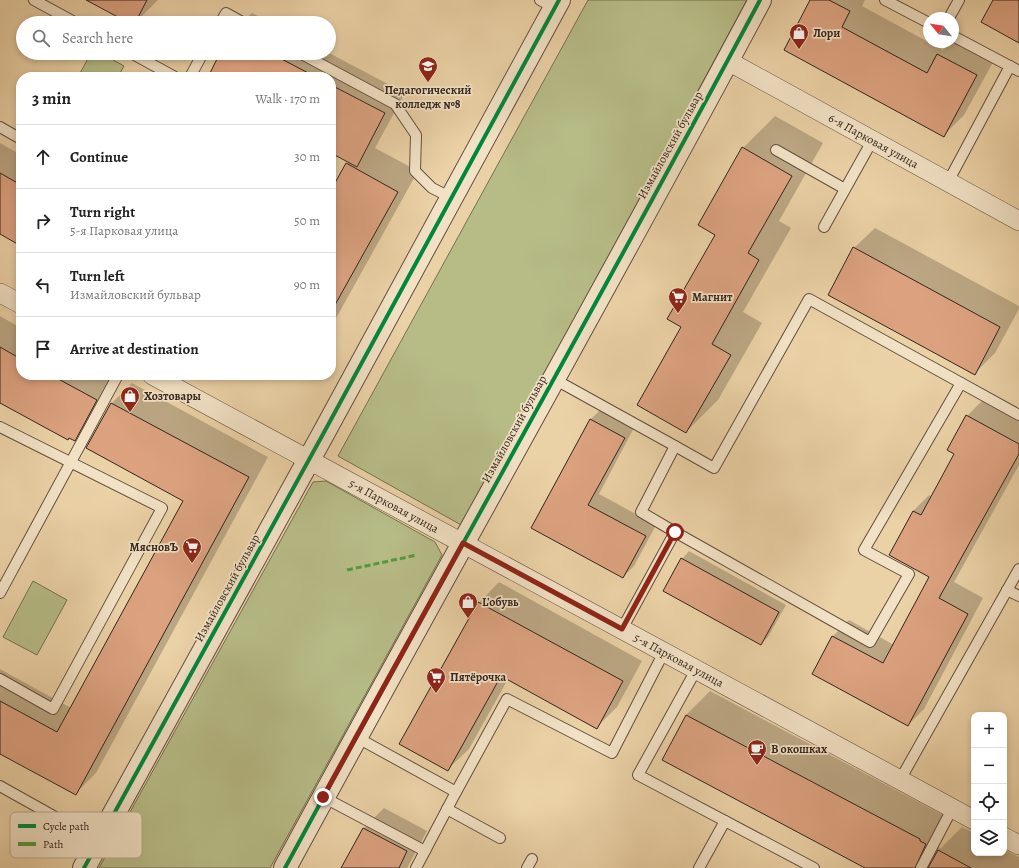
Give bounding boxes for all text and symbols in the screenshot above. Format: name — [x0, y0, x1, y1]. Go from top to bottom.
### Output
north arrow — [923, 12, 959, 48]
search box — [16, 16, 336, 60]
shop icon: Лори — [788, 22, 810, 50]
place label: Лори — [813, 25, 840, 41]
icon: search — [30, 27, 52, 49]
text: Search here — [62, 28, 133, 48]
school or university icon: Педагогический колледж №8 — [417, 55, 439, 83]
place label: Педагогический колледж №8 — [384, 82, 472, 112]
text: 3 min — [32, 87, 71, 110]
street label: Измайловский бульвар — [634, 88, 706, 202]
text: Walk · 170 m — [255, 90, 320, 107]
street label: 6-я Парковая улица — [826, 110, 922, 172]
icon: ahead — [32, 146, 54, 168]
text: Continue — [70, 147, 128, 167]
text: 30 m — [294, 148, 320, 165]
text: Turn right — [70, 202, 135, 222]
icon: right — [32, 210, 54, 232]
text: 50 m — [294, 212, 320, 229]
text: 5-я Парковая улица — [70, 222, 178, 239]
text: Turn left — [70, 266, 125, 286]
icon: left — [32, 274, 54, 296]
text: 90 m — [294, 276, 320, 293]
text: Измайловский бульвар — [70, 286, 201, 303]
supermarket icon: Магнит — [667, 286, 689, 314]
place label: Магнит — [692, 289, 733, 305]
icon: arrive — [32, 338, 54, 360]
text: Arrive at destination — [70, 339, 199, 359]
street label: Измайловский бульвар — [478, 372, 550, 486]
shop icon: Хозтовары — [119, 385, 141, 413]
place label: Хозтовары — [144, 388, 201, 404]
street label: 5-я Парковая улица — [346, 475, 442, 537]
route start — [666, 523, 684, 541]
street label: Измайловский бульвар — [191, 531, 263, 645]
supermarket icon: МясновЪ — [181, 536, 203, 564]
place label: МясновЪ — [130, 539, 178, 555]
shop icon: L'обувь — [457, 591, 479, 619]
place label: L'обувь — [482, 594, 519, 610]
street label: 5-я Парковая улица — [631, 629, 727, 691]
supermarket icon: Пятёрочка — [425, 666, 447, 694]
place label: Пятёрочка — [450, 669, 507, 685]
map controls — [971, 712, 1007, 856]
button: + — [971, 712, 1007, 748]
cafe icon: В окошках — [746, 738, 768, 766]
place label: В окошках — [771, 741, 828, 757]
button: − — [971, 748, 1007, 784]
button: locate — [971, 784, 1007, 820]
route end — [314, 788, 332, 806]
legend — [10, 812, 142, 858]
text: Cycle path — [43, 819, 90, 834]
button: layers — [971, 820, 1007, 856]
text: Path — [43, 837, 64, 852]

